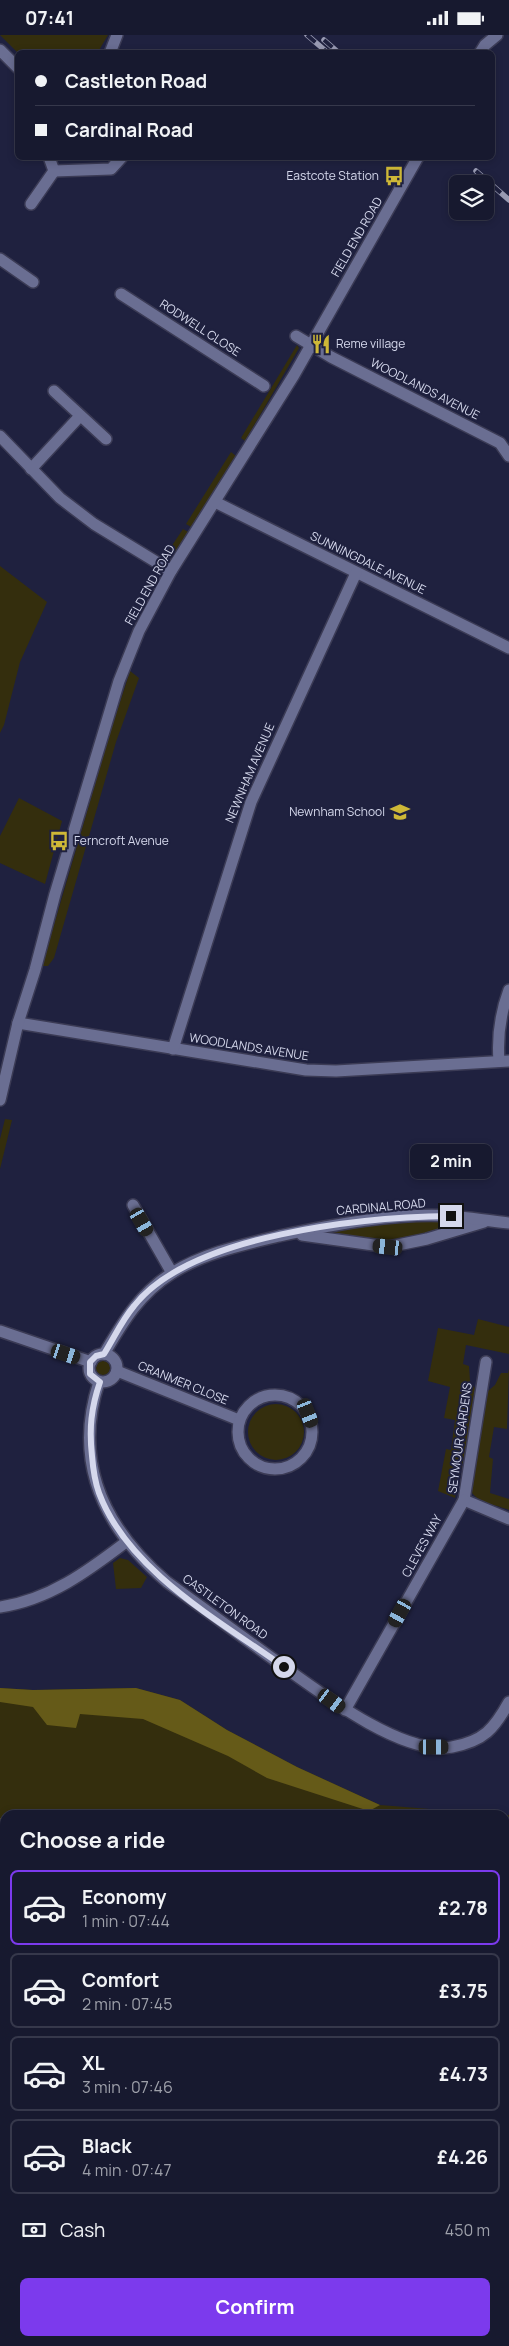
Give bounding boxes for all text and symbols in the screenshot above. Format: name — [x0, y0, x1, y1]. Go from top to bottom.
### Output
text: 07:41 — [25, 5, 74, 31]
text: Castleton Road — [65, 68, 207, 94]
text: Cardinal Road — [65, 117, 193, 143]
bus stop icon: Eastcote Station — [383, 165, 405, 187]
place label: Eastcote Station — [286, 167, 379, 184]
map controls — [449, 175, 494, 220]
button: layers — [449, 175, 494, 220]
street label: FIELD END ROAD — [327, 194, 386, 280]
street label: RODWELL CLOSE — [156, 295, 244, 360]
restaurant icon: Reme village — [310, 333, 332, 355]
place label: Reme village — [336, 335, 405, 352]
street label: WOODLANDS AVENUE — [368, 354, 483, 424]
street label: SUNNINGDALE AVENUE — [307, 527, 429, 598]
street label: FIELD END ROAD — [120, 542, 179, 628]
street label: NEWNHAM AVENUE — [221, 720, 278, 825]
school or university icon: Newnham School — [389, 801, 411, 823]
place label: Newnham School — [289, 803, 385, 820]
bus stop icon: Ferncroft Avenue — [48, 830, 70, 852]
place label: Ferncroft Avenue — [74, 832, 169, 849]
street label: WOODLANDS AVENUE — [188, 1029, 310, 1064]
callout: 2 min — [410, 1143, 492, 1179]
text: 2 min — [430, 1150, 472, 1172]
street label: CARDINAL ROAD — [335, 1194, 426, 1219]
car — [128, 1205, 155, 1239]
route end — [440, 1205, 462, 1227]
car — [372, 1238, 403, 1256]
car — [49, 1342, 82, 1366]
street label: CRANMER CLOSE — [135, 1357, 231, 1409]
street label: SEYMOUR GARDENS — [443, 1381, 476, 1495]
car — [295, 1396, 320, 1430]
street label: CLEVES WAY — [397, 1511, 446, 1580]
street label: CASTLETON ROAD — [179, 1570, 271, 1643]
car — [386, 1596, 413, 1630]
route start — [273, 1656, 295, 1678]
car — [315, 1686, 348, 1716]
car — [419, 1740, 449, 1755]
text: Choose a ride — [20, 1825, 165, 1855]
text: Economy — [82, 1884, 166, 1910]
icon: car — [22, 1885, 67, 1930]
text: £2.78 — [438, 1895, 488, 1921]
text: 1 min · 07:44 — [82, 1910, 170, 1932]
text: Comfort — [82, 1967, 159, 1993]
icon: car — [22, 1968, 67, 2013]
text: £3.75 — [439, 1978, 488, 2004]
text: 2 min · 07:45 — [82, 1993, 172, 2015]
text: XL — [82, 2050, 105, 2076]
icon: car — [22, 2051, 67, 2096]
text: £4.73 — [439, 2061, 488, 2087]
text: 3 min · 07:46 — [82, 2076, 173, 2098]
text: Black — [82, 2133, 131, 2159]
icon: car — [22, 2134, 67, 2179]
text: £4.26 — [437, 2144, 488, 2170]
text: 4 min · 07:47 — [82, 2159, 172, 2181]
icon: cash — [20, 2216, 48, 2244]
text: Cash — [60, 2217, 105, 2243]
text: 450 m — [445, 2219, 490, 2241]
button: Confirm — [20, 2278, 490, 2336]

